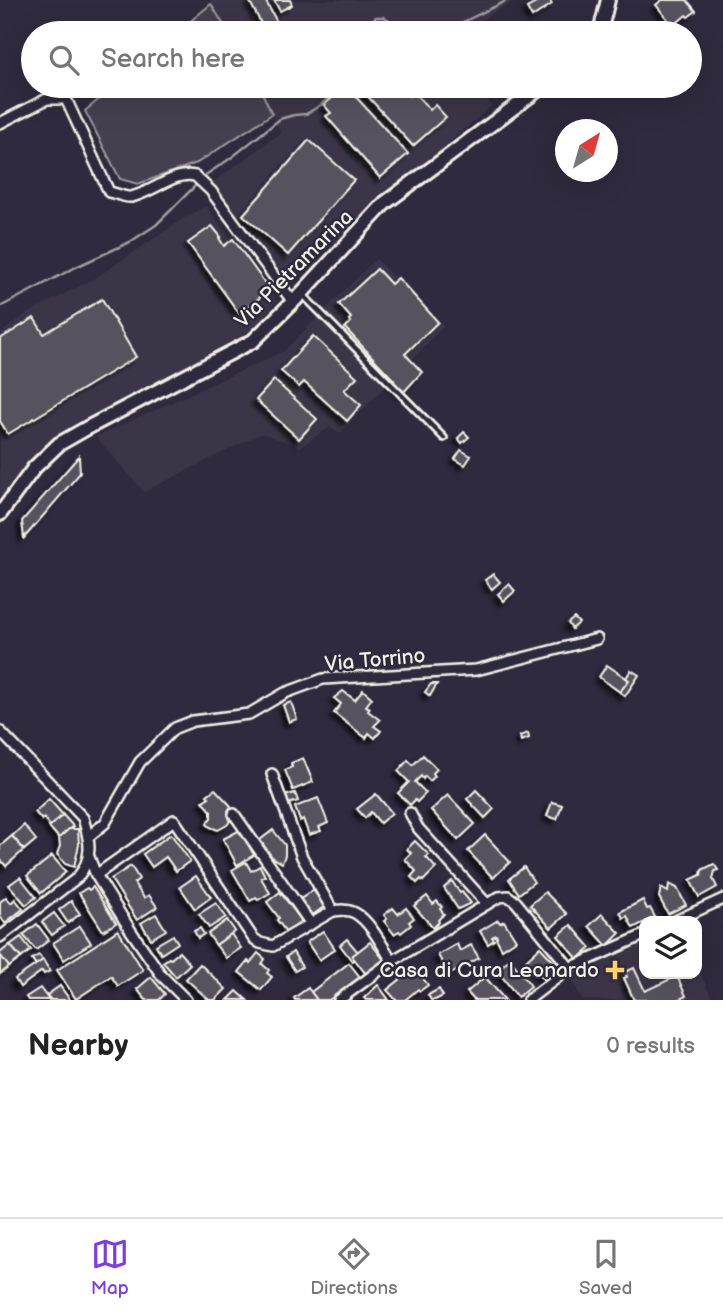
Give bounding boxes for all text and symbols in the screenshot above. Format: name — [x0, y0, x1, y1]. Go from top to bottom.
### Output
search box — [21, 21, 702, 98]
icon: search — [45, 41, 83, 79]
text: Search here — [101, 44, 245, 75]
north arrow — [555, 119, 618, 182]
street label: Via Pietramarina — [230, 205, 358, 333]
street label: Via Torrino — [324, 643, 426, 677]
map controls — [639, 916, 702, 979]
button: layers — [639, 916, 702, 979]
place label: Casa di Cura Leonardo — [380, 958, 599, 983]
marker: Casa di Cura Leonardo — [605, 960, 625, 980]
text: Nearby — [28, 1028, 128, 1064]
text: 0 results — [606, 1032, 695, 1060]
tab: Map — [91, 1235, 129, 1300]
tab: Directions — [310, 1235, 398, 1300]
tab: Saved — [579, 1235, 632, 1300]

